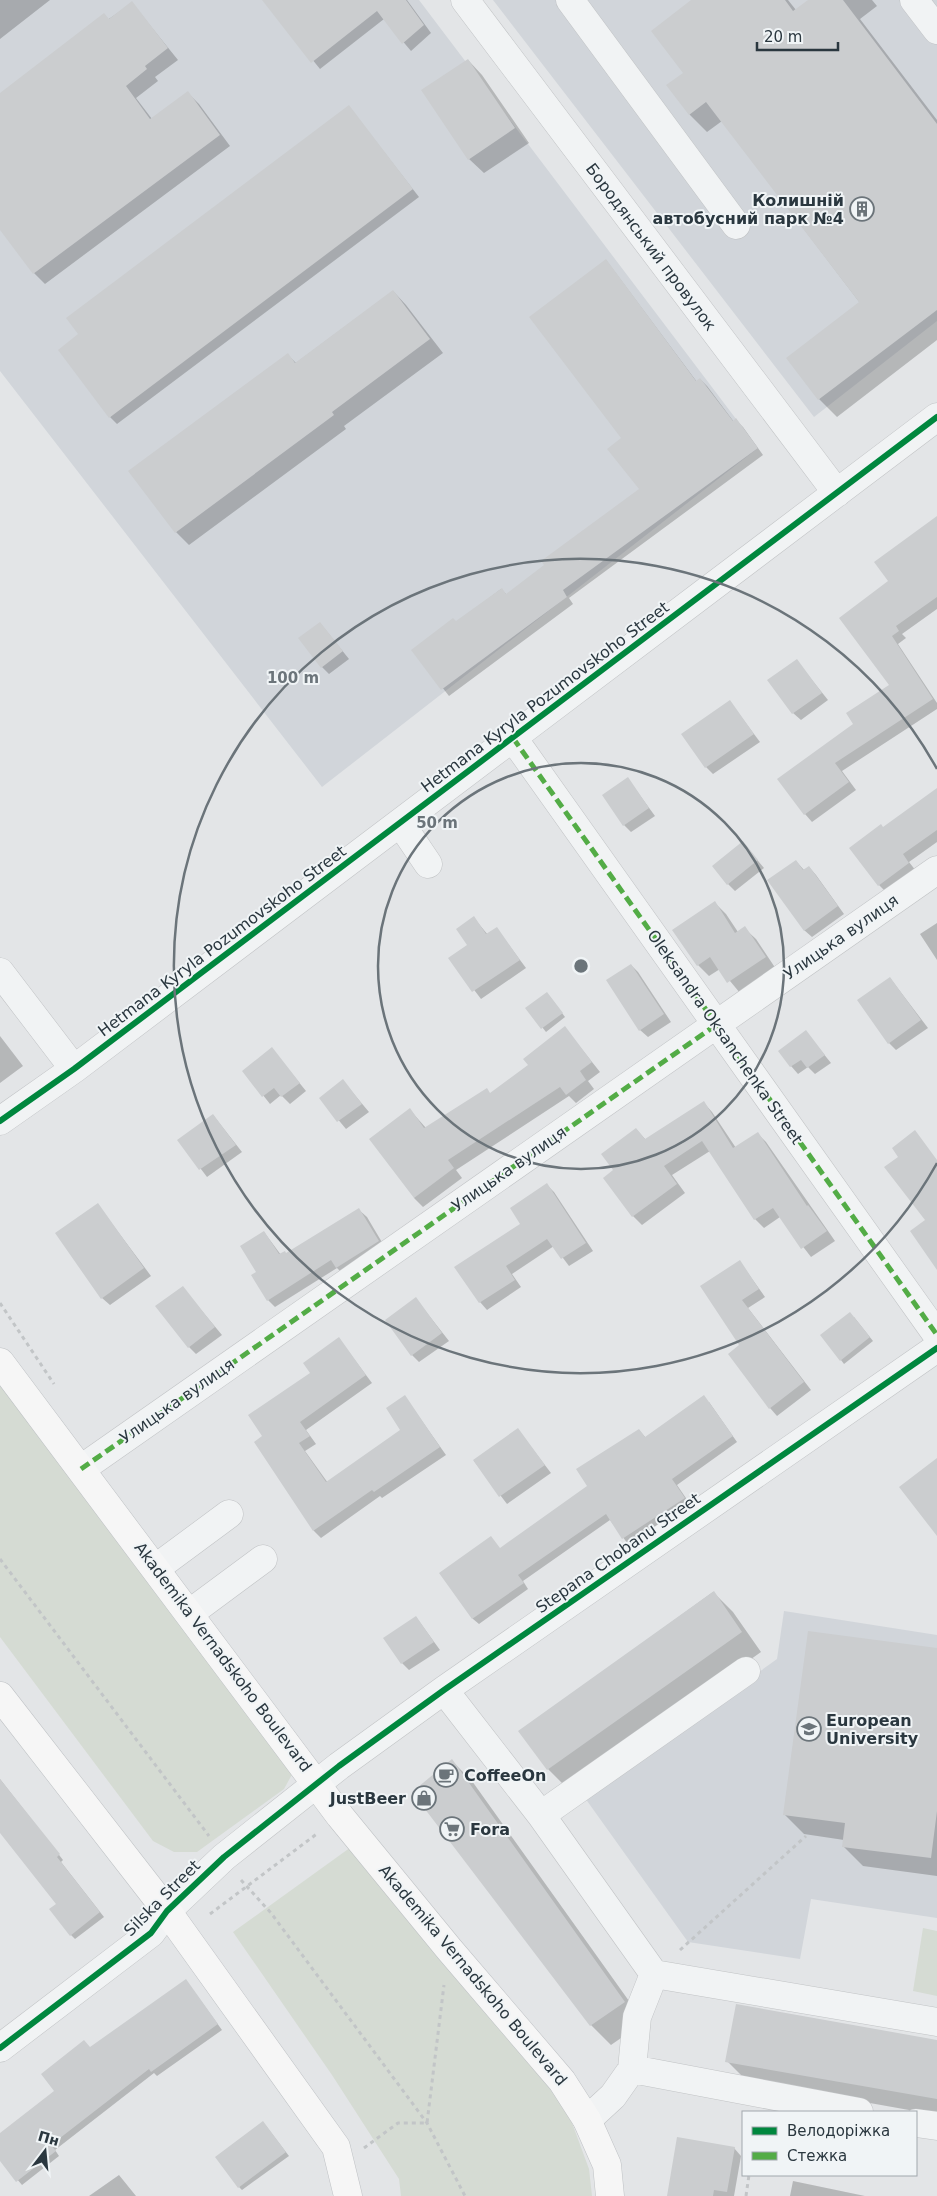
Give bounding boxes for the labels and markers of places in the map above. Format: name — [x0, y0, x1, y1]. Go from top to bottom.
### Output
place label: Колишній автобусний парк №4 — [653, 191, 844, 228]
building icon: Колишній автобусний парк №4 — [849, 196, 875, 222]
centre of rings — [572, 957, 590, 975]
place label: European University — [826, 1711, 919, 1748]
school or university icon: European University — [796, 1716, 822, 1742]
cafe icon: CoffeeOn — [433, 1762, 459, 1788]
place label: CoffeeOn — [464, 1766, 546, 1785]
shop icon: JustBeer — [411, 1785, 437, 1811]
place label: JustBeer — [329, 1789, 406, 1808]
supermarket icon: Fora — [439, 1816, 465, 1842]
place label: Fora — [470, 1820, 510, 1839]

